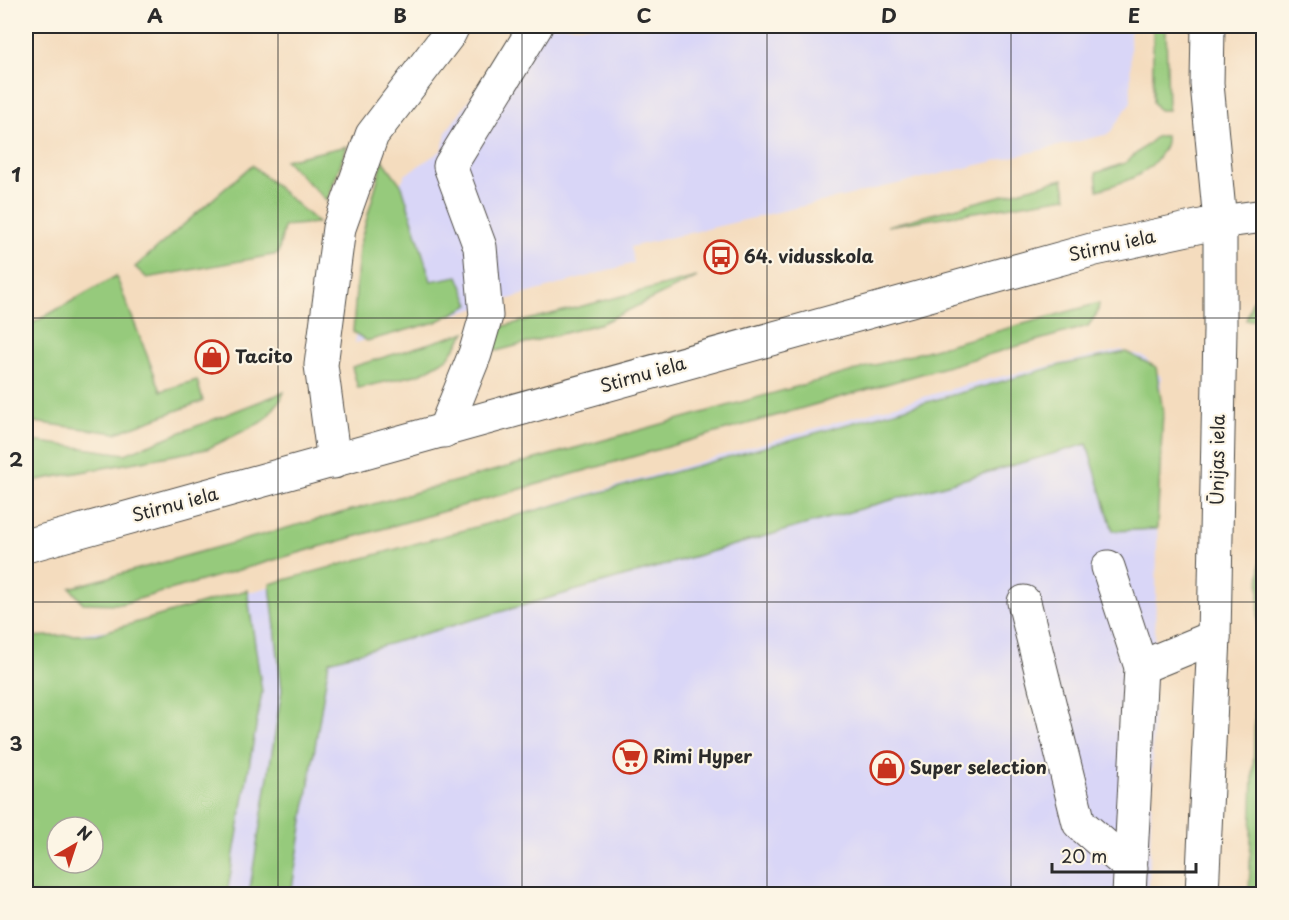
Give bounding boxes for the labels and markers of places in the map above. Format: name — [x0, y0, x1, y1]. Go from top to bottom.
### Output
bus stop icon: 64. vidusskola — [703, 239, 739, 275]
place label: 64. vidusskola — [744, 242, 874, 269]
shop icon: Tacito — [194, 339, 230, 375]
place label: Tacito — [235, 342, 293, 369]
supermarket icon: Rimi Hyper — [612, 739, 648, 775]
place label: Rimi Hyper — [653, 742, 752, 769]
shop icon: Super selection — [869, 750, 905, 786]
place label: Super selection — [910, 753, 1047, 780]

